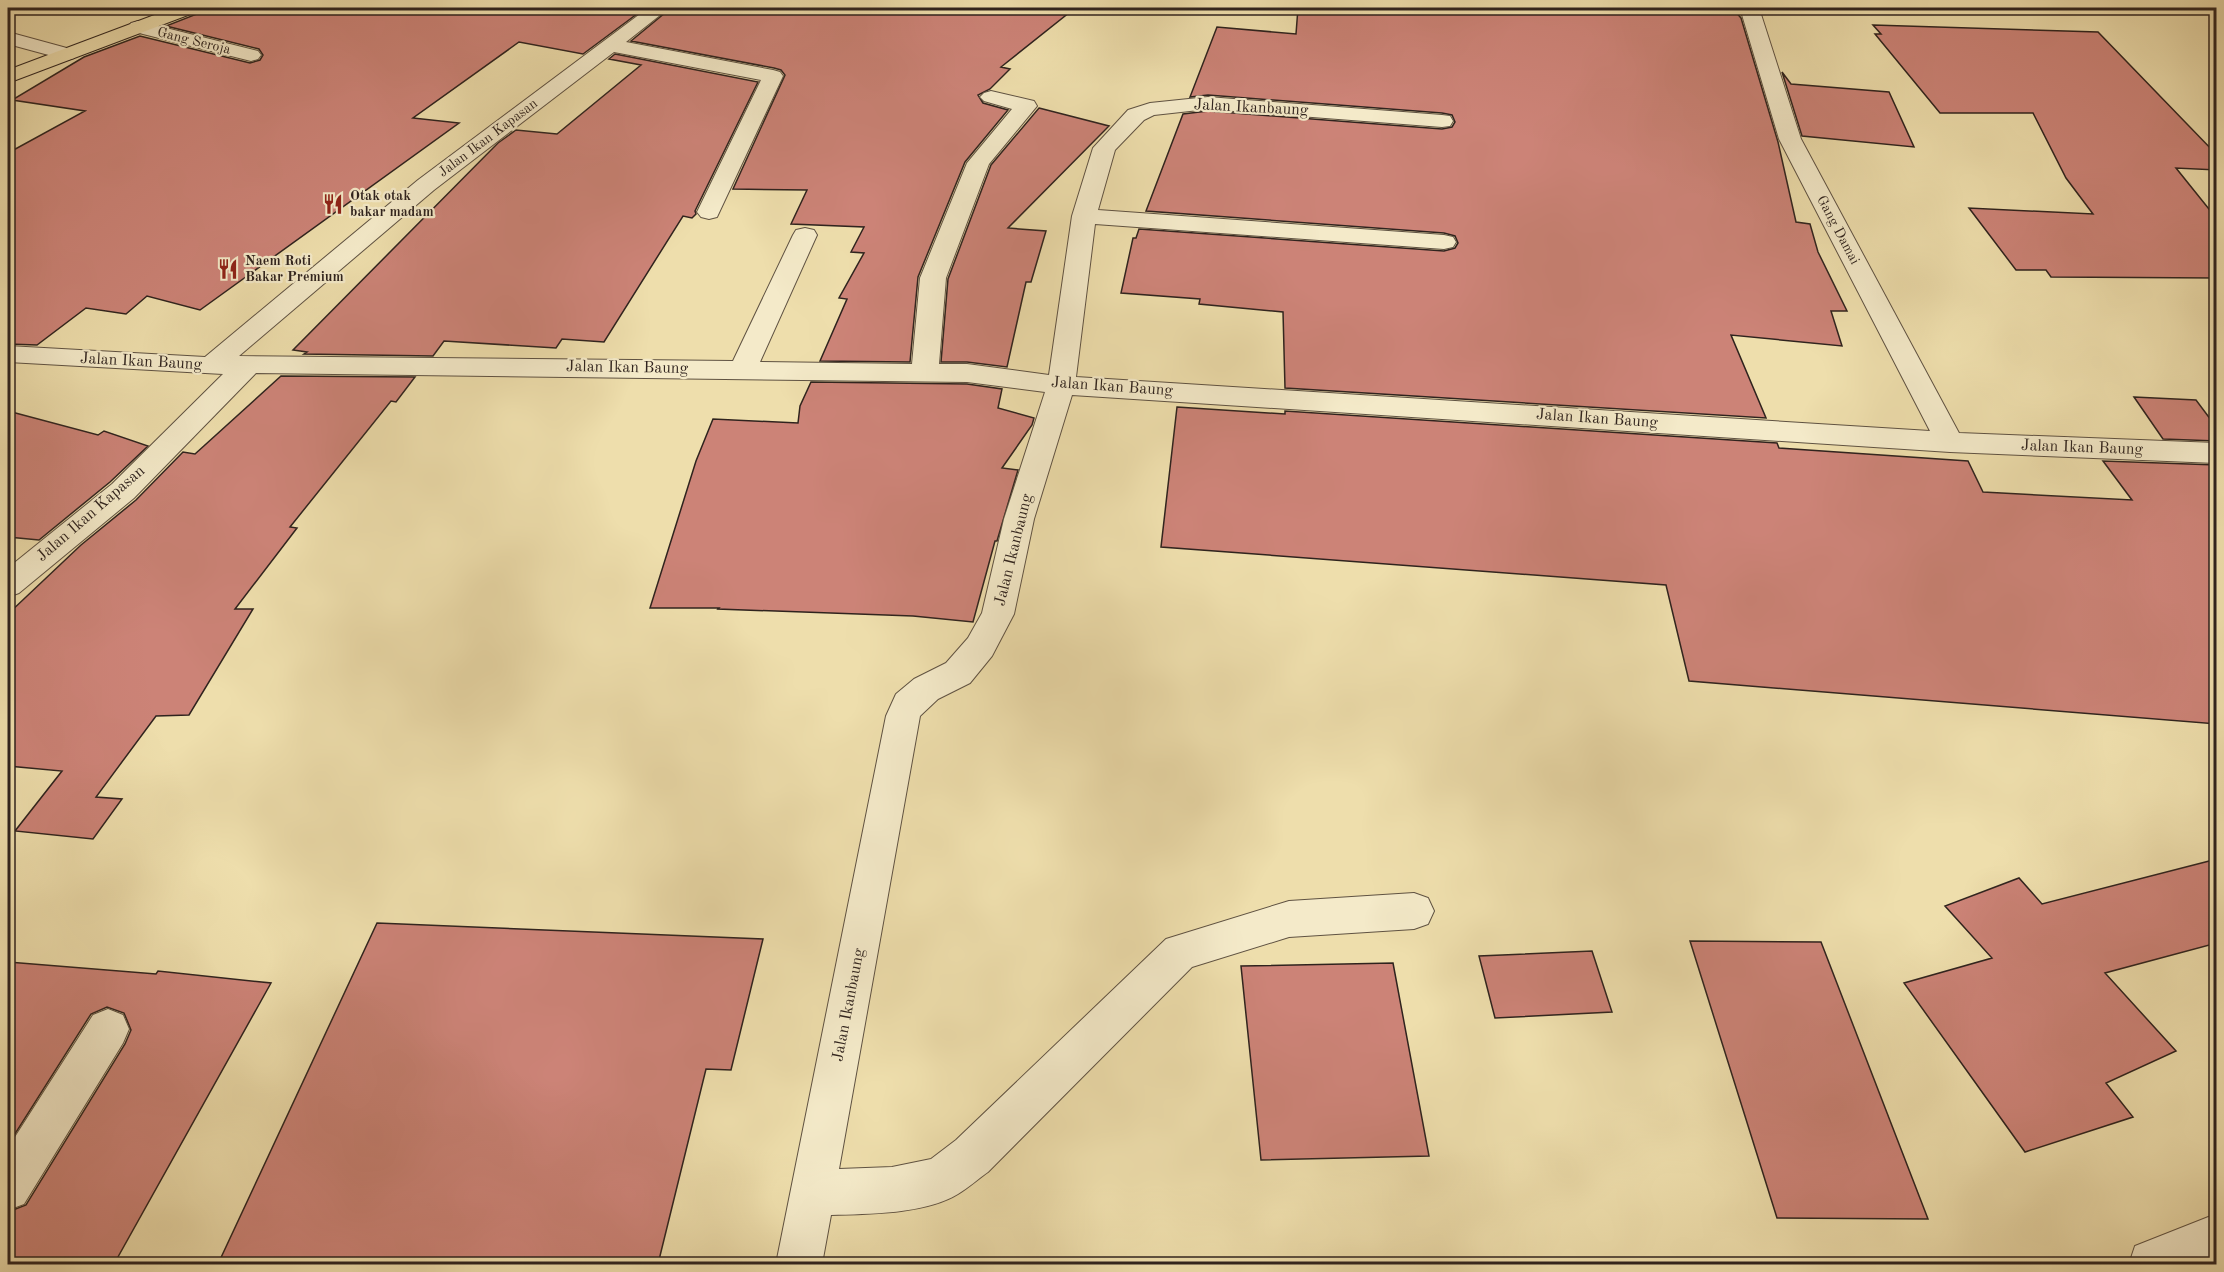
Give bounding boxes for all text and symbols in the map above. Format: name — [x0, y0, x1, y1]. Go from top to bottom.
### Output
street label: Gang Seroja — [156, 25, 232, 57]
street label: Jalan Ikan Kapasan — [436, 96, 541, 180]
street label: Jalan Ikanbaung — [1193, 97, 1309, 119]
place label: Otak otak bakar madam — [350, 189, 434, 219]
restaurant icon: Otak otak bakar madam — [321, 192, 345, 216]
street label: Gang Damai — [1814, 193, 1862, 267]
place label: Naem Roti Bakar Premium — [245, 254, 344, 284]
restaurant icon: Naem Roti Bakar Premium — [216, 257, 240, 281]
street label: Jalan Ikan Baung — [80, 351, 203, 373]
street label: Jalan Ikan Baung — [566, 359, 689, 377]
street label: Jalan Ikan Baung — [1050, 375, 1174, 399]
street label: Jalan Ikan Baung — [1535, 407, 1659, 431]
street label: Jalan Ikan Baung — [2021, 438, 2144, 458]
street label: Jalan Ikan Kapasan — [34, 463, 148, 565]
street label: Jalan Ikanbaung — [992, 492, 1036, 608]
street label: Jalan Ikanbaung — [830, 947, 868, 1063]

